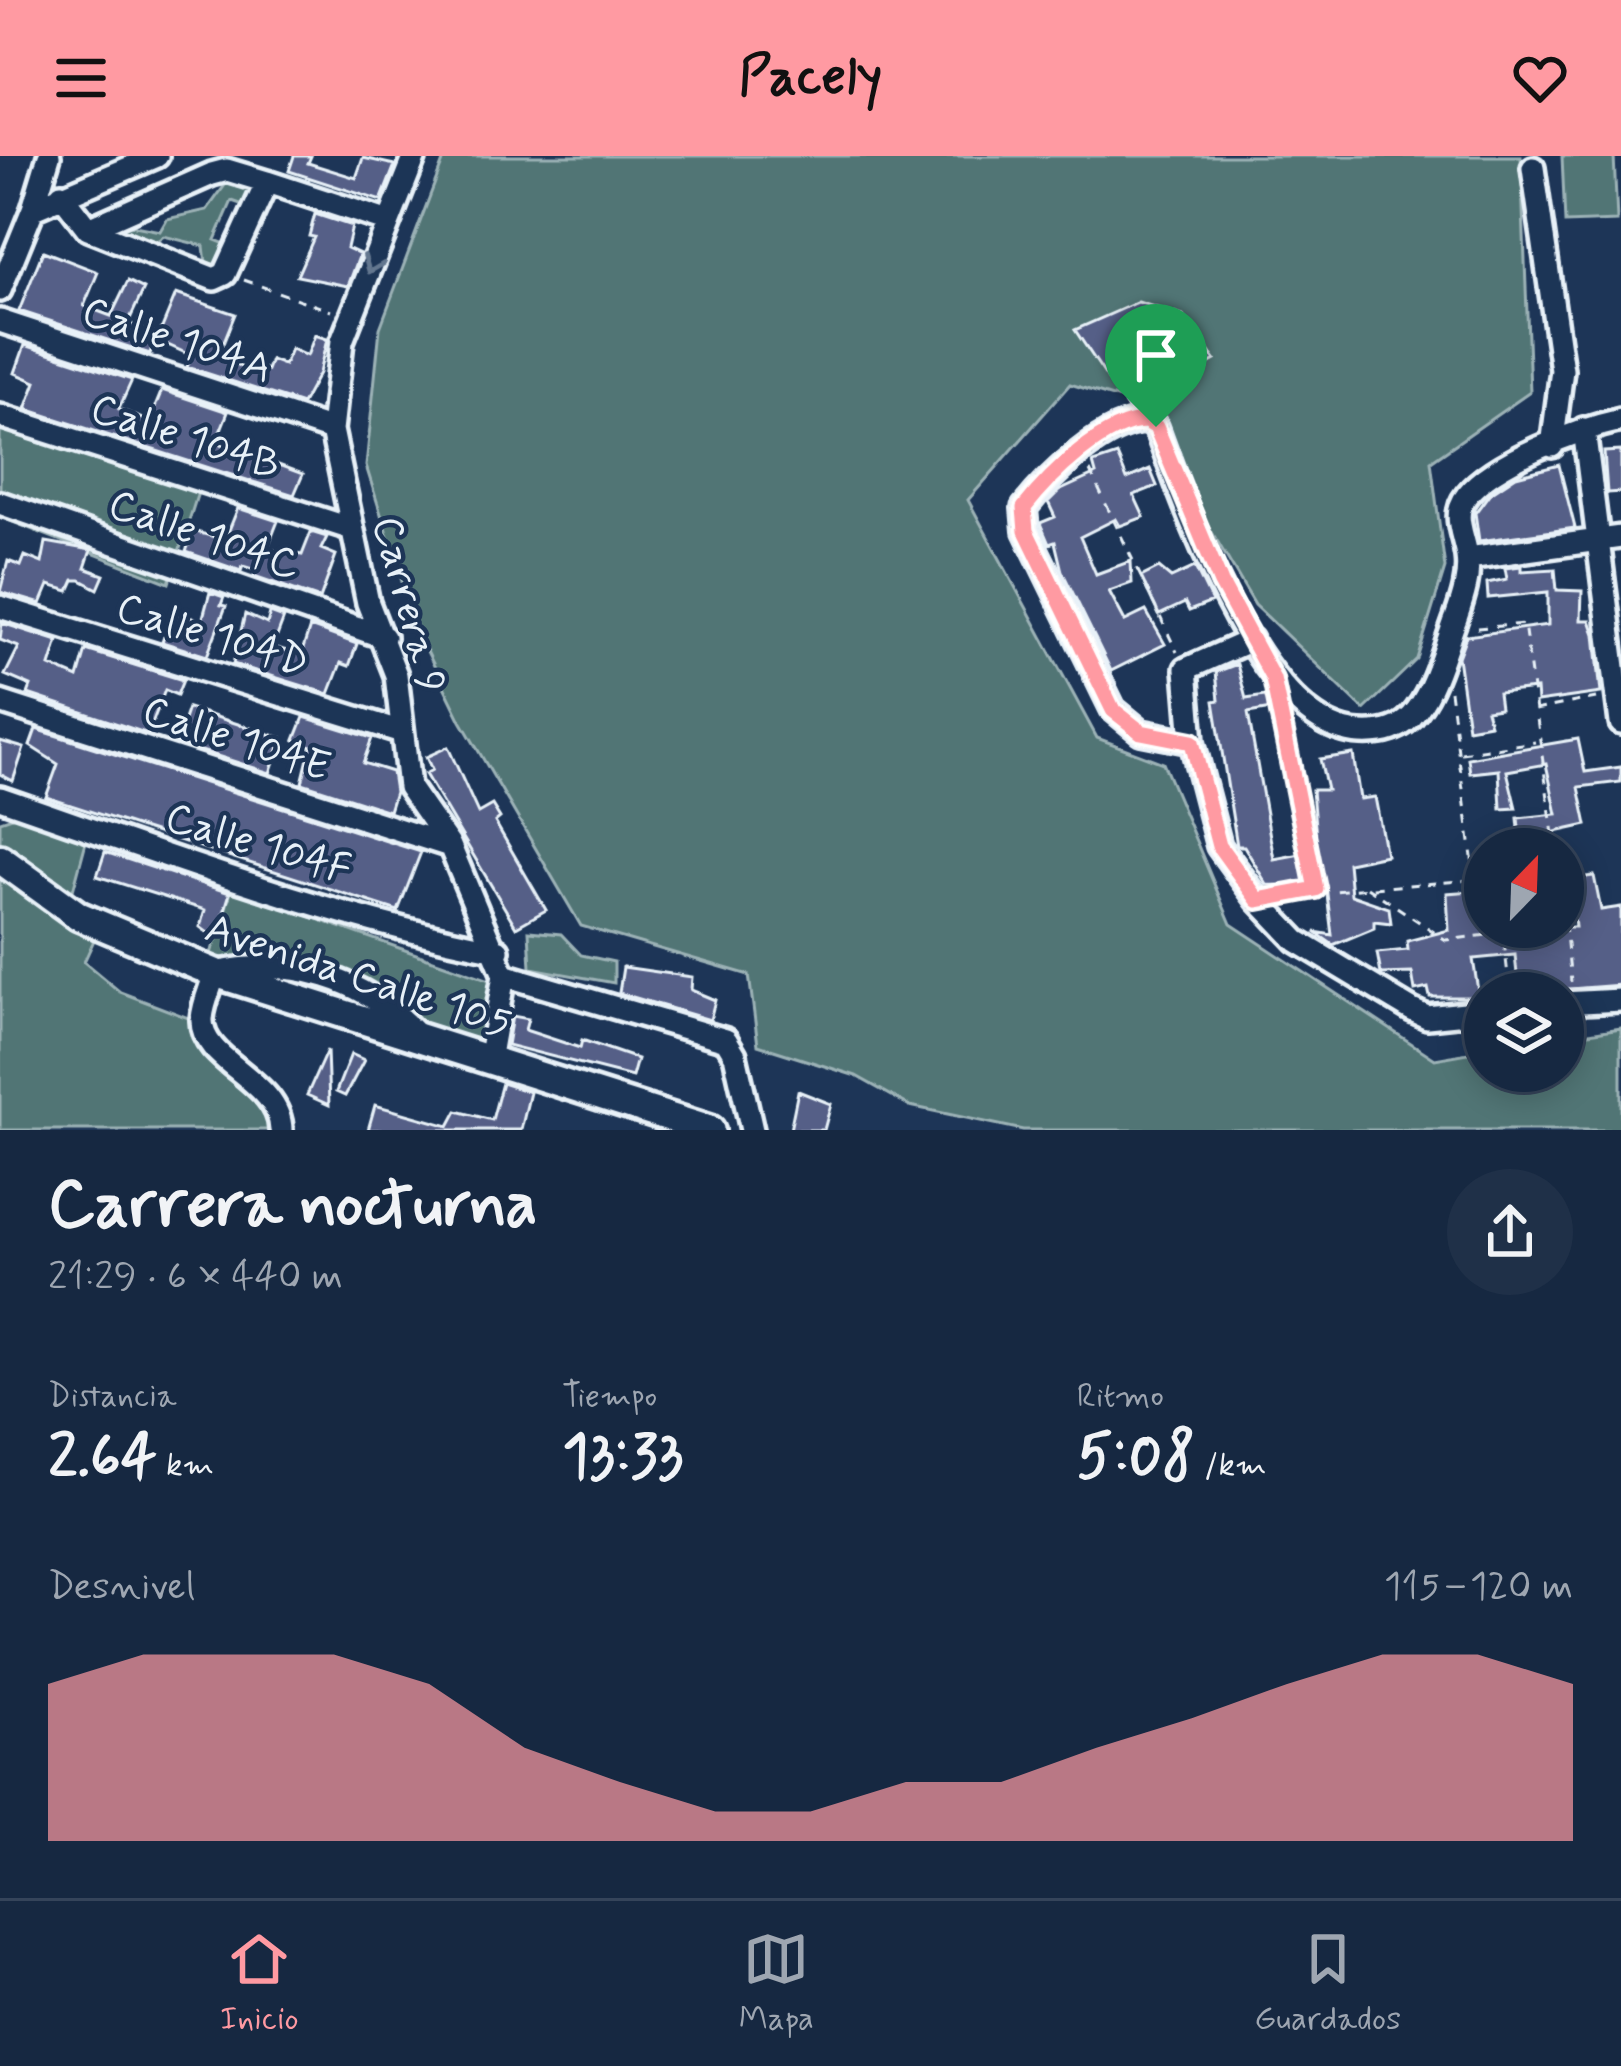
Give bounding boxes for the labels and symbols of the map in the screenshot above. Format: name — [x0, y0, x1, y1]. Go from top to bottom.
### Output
one-way arrow — [362, 253, 386, 274]
street label: Calle 104A — [75, 285, 279, 398]
pin — [1105, 304, 1207, 427]
street label: Calle 104B — [83, 382, 287, 495]
street label: Calle 104C — [101, 478, 307, 595]
street label: Carrera 9 — [358, 510, 458, 699]
street label: Calle 104D — [109, 581, 315, 692]
street label: Calle 104E — [135, 684, 337, 796]
street label: Calle 104F — [158, 791, 358, 900]
north arrow — [1464, 828, 1584, 948]
street label: Avenida Calle 105 — [198, 902, 518, 1053]

